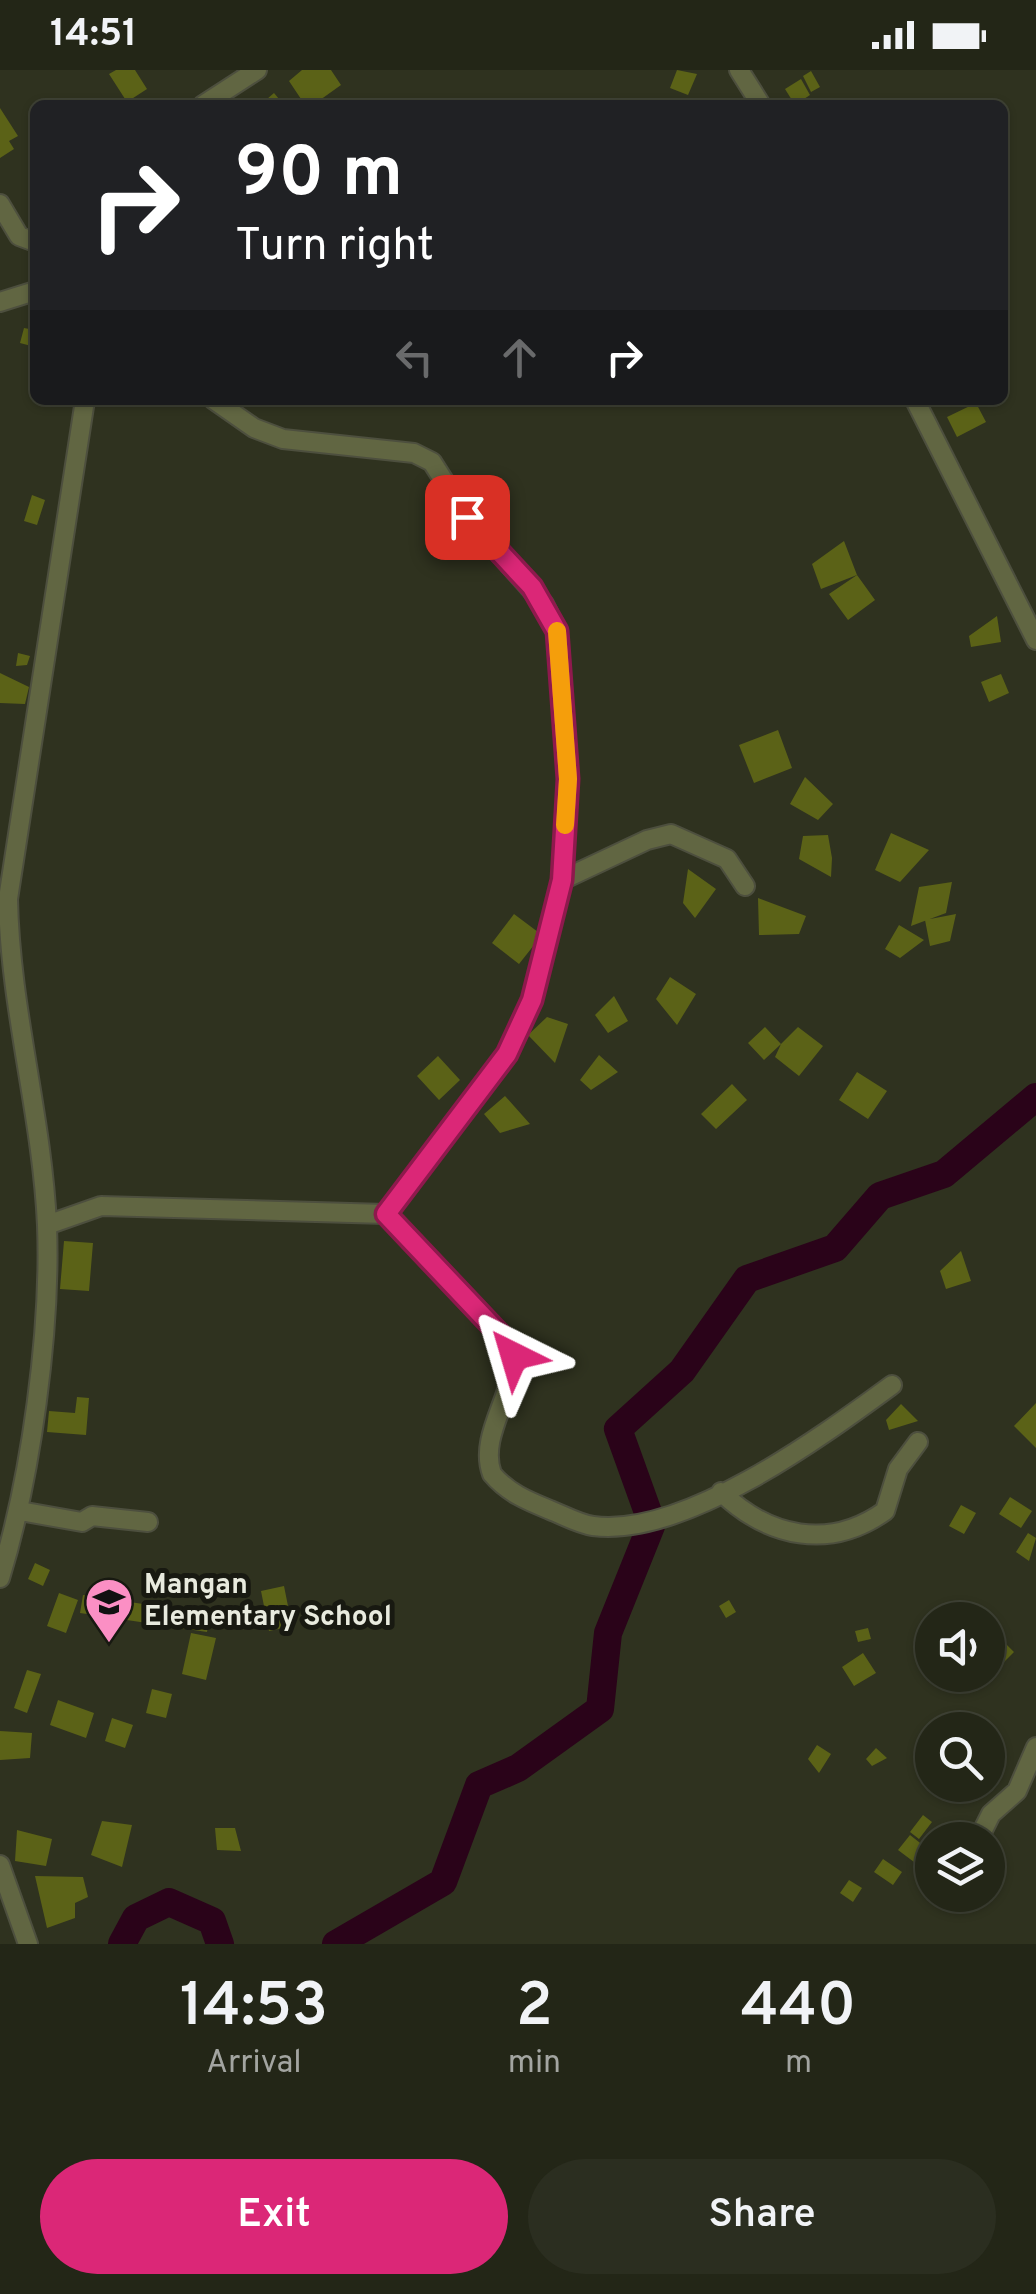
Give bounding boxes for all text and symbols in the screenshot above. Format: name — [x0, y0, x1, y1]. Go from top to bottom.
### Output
text: 14:51 — [50, 11, 137, 60]
text: 90 m — [235, 132, 403, 221]
icon: right — [70, 140, 200, 270]
text: Turn right — [235, 219, 434, 276]
icon: left — [387, 330, 442, 385]
icon: ahead — [492, 330, 547, 385]
icon: right — [597, 330, 652, 385]
pin — [425, 475, 510, 560]
icon: arrive — [440, 490, 495, 545]
position arrow — [462, 1304, 566, 1408]
place label: Mangan Elementary School — [144, 1568, 392, 1636]
school or university icon: Mangan Elementary School — [83, 1576, 135, 1644]
map controls — [915, 1602, 1005, 1912]
button: sound — [915, 1602, 1005, 1692]
button: search — [915, 1712, 1005, 1802]
button: layers — [915, 1822, 1005, 1912]
text: 14:53 — [180, 1971, 328, 2047]
text: 2 — [516, 1971, 553, 2047]
text: 440 — [741, 1971, 856, 2047]
text: Arrival — [206, 2044, 302, 2084]
text: min — [508, 2044, 561, 2084]
text: m — [785, 2044, 812, 2084]
button: Exit — [40, 2159, 508, 2274]
button: Share — [528, 2159, 996, 2274]

